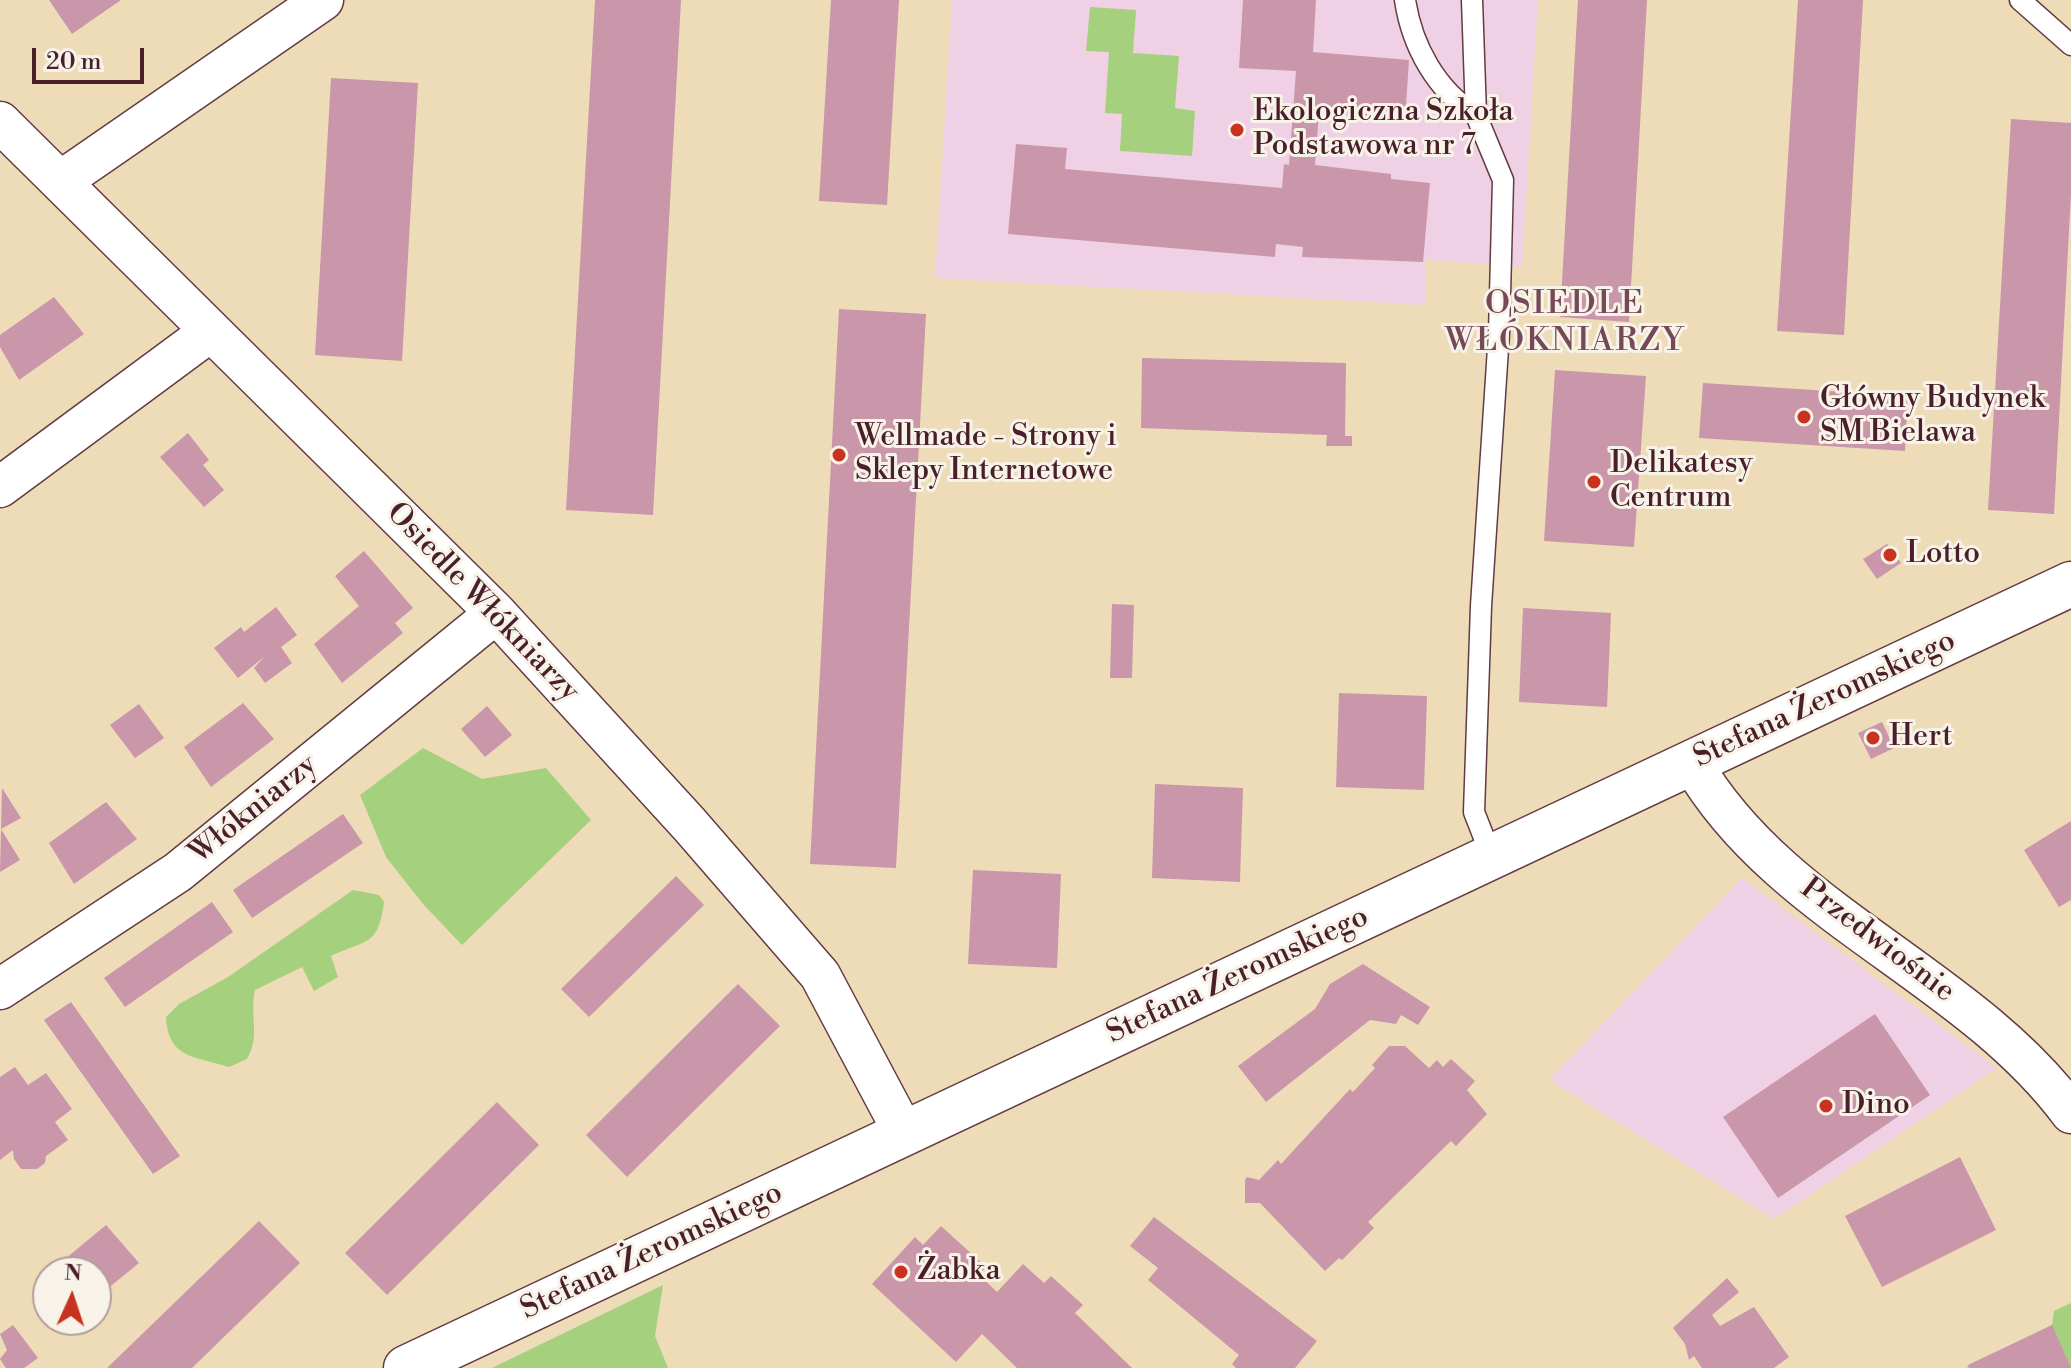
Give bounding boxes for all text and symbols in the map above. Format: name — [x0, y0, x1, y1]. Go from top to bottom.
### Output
scale bar — [36, 32, 148, 82]
text: 20 m — [46, 47, 102, 77]
place label: Ekologiczna Szkoła Podstawowa nr 7 — [1253, 95, 1514, 166]
marker: Ekologiczna Szkoła Podstawowa nr 7 — [1228, 121, 1246, 139]
district label: OSIEDLE WŁÓKNIARZY — [1445, 286, 1685, 361]
place label: Główny Budynek SM Bielawa — [1820, 382, 2045, 452]
marker: Główny Budynek SM Bielawa — [1795, 408, 1813, 426]
place label: Wellmade - Strony i Sklepy Internetowe — [855, 420, 1117, 490]
marker: Wellmade - Strony i Sklepy Internetowe — [830, 446, 848, 464]
place label: Delikatesy Centrum — [1610, 447, 1753, 518]
marker: Delikatesy Centrum — [1585, 473, 1603, 491]
street label: Osiedle Włókniarzy — [378, 496, 586, 710]
place label: Lotto — [1906, 537, 1980, 573]
marker: Lotto — [1881, 546, 1899, 564]
street label: Stefana Żeromskiego — [1688, 624, 1962, 776]
place label: Hert — [1889, 720, 1953, 756]
marker: Hert — [1864, 729, 1882, 747]
street label: Włókniarzy — [183, 748, 325, 872]
street label: Przedwiośnie — [1793, 871, 1961, 1011]
street label: Stefana Żeromskiego — [1101, 900, 1375, 1052]
place label: Dino — [1842, 1088, 1910, 1124]
marker: Dino — [1817, 1097, 1835, 1115]
street label: Stefana Żeromskiego — [515, 1176, 789, 1328]
place label: Żabka — [917, 1254, 1001, 1290]
north arrow — [32, 1256, 112, 1336]
text: N — [64, 1260, 83, 1287]
marker: Żabka — [892, 1263, 910, 1281]

